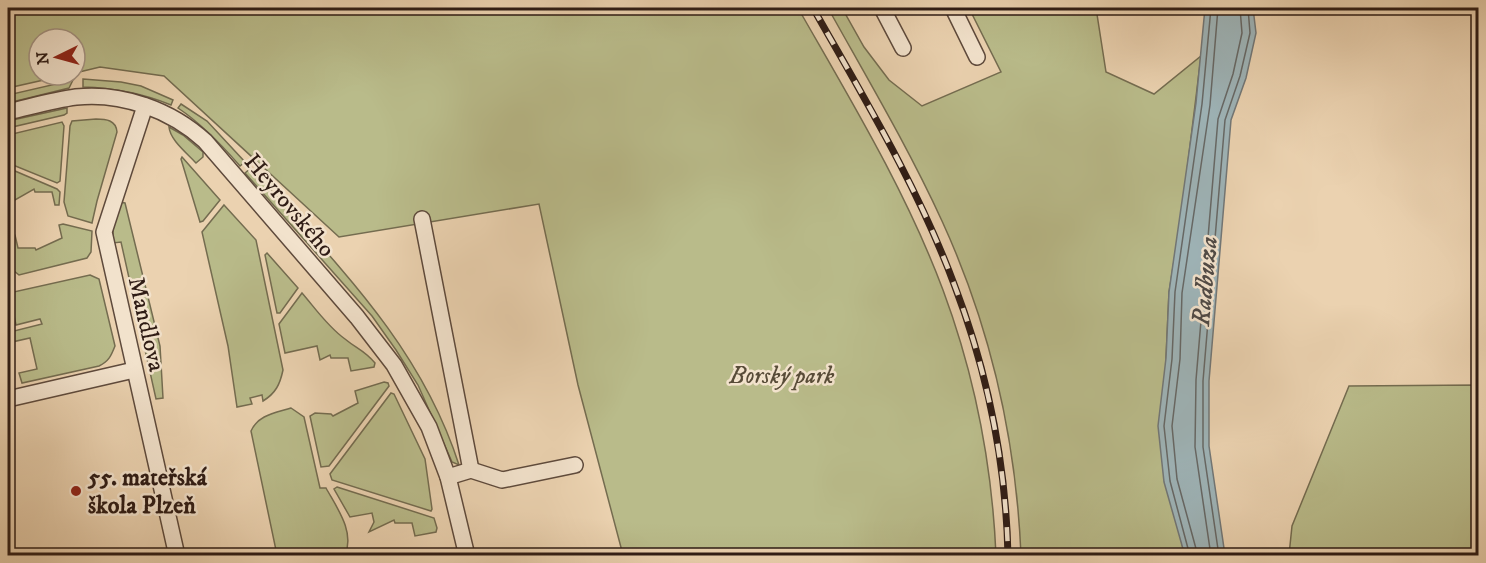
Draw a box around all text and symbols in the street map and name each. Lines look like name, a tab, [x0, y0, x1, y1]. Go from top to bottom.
north arrow	[27, 27, 87, 87]
text: N	[33, 51, 54, 66]
street label: Heyrovského	[237, 148, 341, 264]
water label: Radbuza	[1185, 235, 1226, 328]
street label: Mandlova	[121, 274, 172, 375]
park label: Borský park	[729, 361, 834, 391]
place label: 55. mateřská škola Plzeň	[87, 463, 208, 521]
marker: 55. mateřská škola Plzeň	[69, 484, 83, 498]

